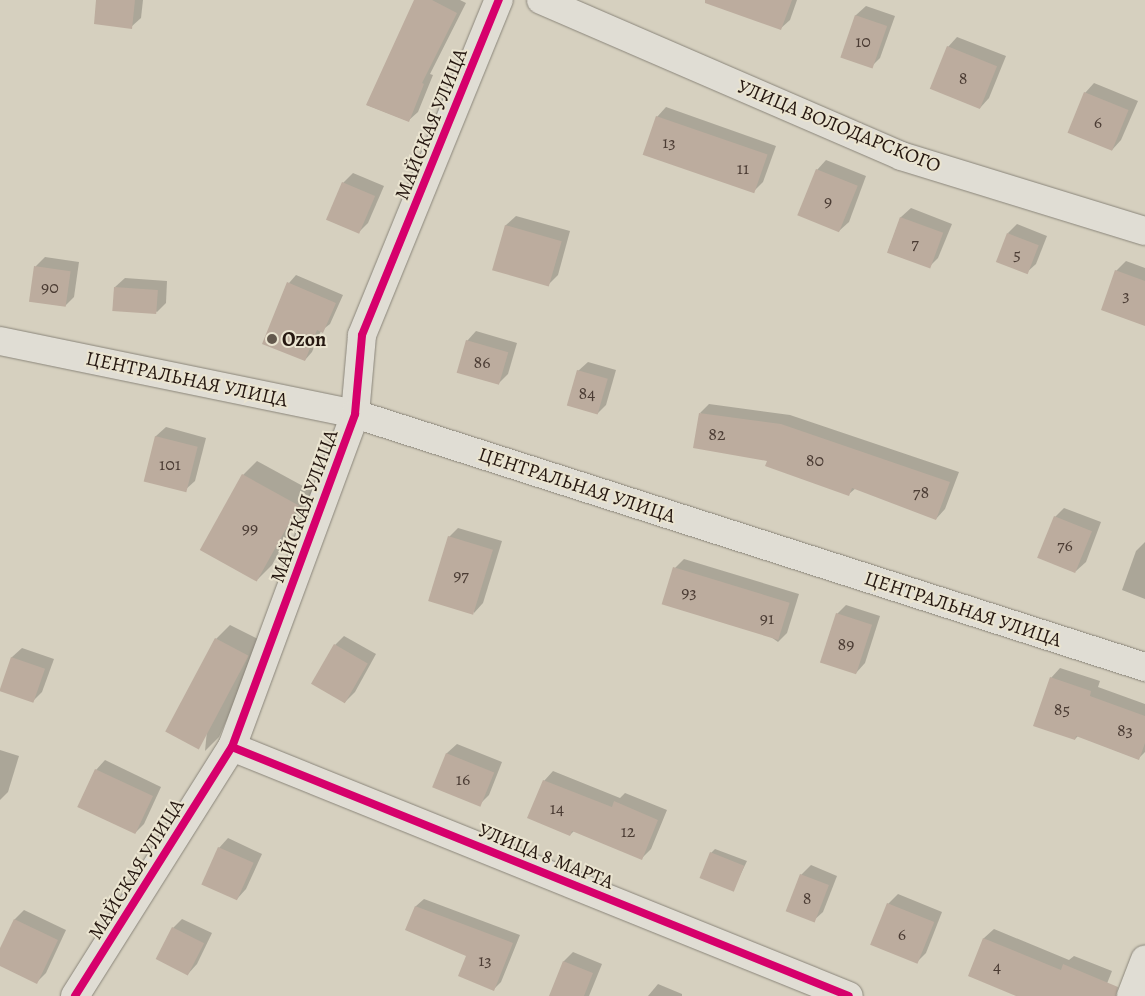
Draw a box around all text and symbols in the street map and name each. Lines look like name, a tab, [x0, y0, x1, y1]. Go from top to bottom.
house number: 10	[855, 30, 871, 52]
street label: МАЙСКАЯ УЛИЦА	[390, 45, 472, 203]
house number: 8	[959, 67, 967, 89]
street label: УЛИЦА ВОЛОДАРСКОГО	[734, 74, 944, 178]
house number: 6	[1094, 111, 1102, 133]
house number: 13	[662, 131, 676, 153]
house number: 11	[737, 157, 749, 179]
house number: 9	[824, 190, 832, 212]
house number: 7	[911, 232, 919, 254]
house number: 5	[1013, 243, 1021, 265]
house number: 90	[41, 276, 59, 298]
house number: 3	[1122, 284, 1130, 306]
place label: Ozon	[282, 327, 326, 351]
marker: Ozon	[266, 333, 278, 345]
street label: ЦЕНТРАЛЬНАЯ УЛИЦА	[84, 346, 290, 412]
house number: 86	[473, 351, 491, 373]
house number: 84	[579, 382, 595, 404]
house number: 82	[708, 423, 726, 445]
street label: МАЙСКАЯ УЛИЦА	[265, 426, 343, 586]
street label: ЦЕНТРАЛЬНАЯ УЛИЦА	[475, 442, 679, 528]
house number: 80	[806, 449, 824, 471]
house number: 101	[159, 453, 181, 475]
house number: 78	[913, 481, 929, 503]
house number: 99	[242, 517, 258, 539]
house number: 76	[1057, 534, 1073, 556]
house number: 97	[453, 564, 469, 586]
street label: ЦЕНТРАЛЬНАЯ УЛИЦА	[861, 566, 1065, 652]
house number: 93	[681, 581, 697, 603]
house number: 91	[760, 607, 774, 629]
house number: 89	[838, 633, 854, 655]
house number: 85	[1054, 698, 1070, 720]
house number: 83	[1117, 719, 1133, 741]
house number: 16	[456, 768, 470, 790]
street label: МАЙСКАЯ УЛИЦА	[83, 794, 189, 944]
house number: 14	[550, 797, 564, 819]
street label: УЛИЦА 8 МАРТА	[475, 818, 617, 894]
house number: 12	[621, 820, 635, 842]
house number: 8	[803, 887, 811, 909]
house number: 6	[898, 923, 906, 945]
house number: 13	[478, 949, 492, 971]
house number: 4	[993, 955, 1001, 977]

